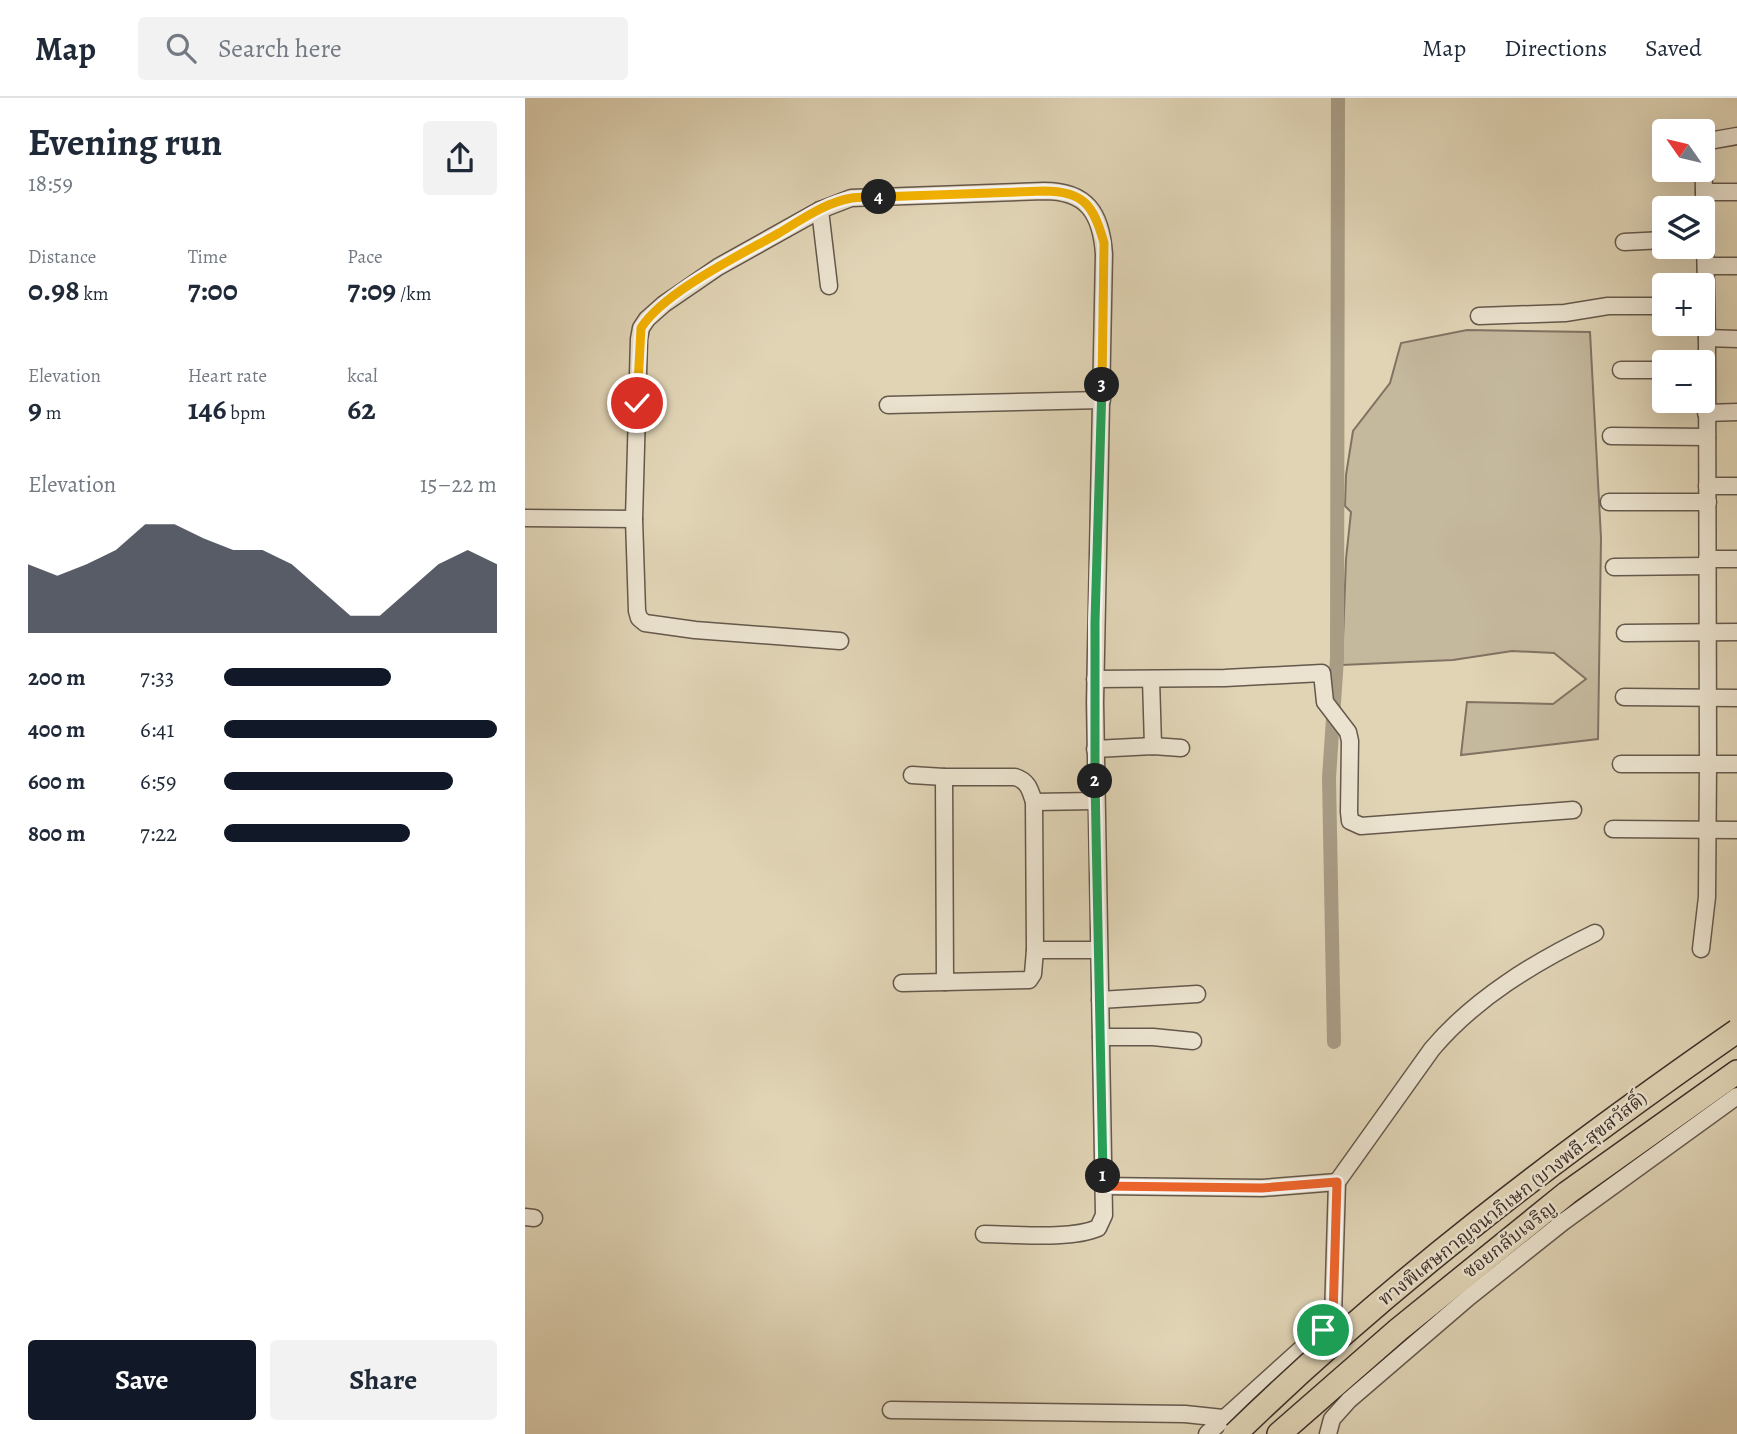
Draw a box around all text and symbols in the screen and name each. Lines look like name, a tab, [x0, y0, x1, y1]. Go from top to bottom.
search box	[138, 17, 628, 80]
text: Map	[35, 26, 96, 71]
icon: search	[162, 29, 200, 67]
text: Search here	[218, 31, 342, 66]
text: Map	[1422, 32, 1466, 64]
text: Directions	[1504, 32, 1607, 64]
text: Saved	[1645, 32, 1702, 64]
text: Evening run	[28, 116, 222, 168]
north arrow	[1652, 119, 1715, 182]
map controls	[1652, 119, 1715, 413]
button: share	[423, 121, 497, 195]
text: 18:59	[28, 168, 73, 199]
pin: 4	[861, 180, 897, 214]
text: 4	[874, 183, 883, 209]
button: layers	[1652, 196, 1715, 259]
text: Distance	[28, 244, 96, 270]
text: Time	[188, 244, 227, 270]
text: Pace	[347, 244, 383, 270]
text: 0.98	[28, 270, 80, 310]
text: 7:00	[188, 270, 238, 310]
text: 7:09	[347, 270, 396, 310]
button: +	[1652, 273, 1715, 336]
text: km	[80, 281, 109, 307]
text: /km	[396, 281, 432, 307]
button: −	[1652, 350, 1715, 413]
text: Elevation	[28, 363, 101, 389]
text: Heart rate	[188, 363, 267, 389]
text: kcal	[347, 363, 378, 389]
pin: 3	[1085, 368, 1119, 402]
text: 3	[1097, 371, 1106, 397]
pin	[607, 373, 667, 433]
icon: check	[618, 384, 656, 422]
text: 9	[28, 389, 42, 429]
text: 146	[188, 389, 227, 429]
text: 62	[347, 389, 376, 429]
text: m	[42, 400, 61, 426]
text: bpm	[227, 400, 266, 426]
text: Elevation	[28, 469, 116, 500]
text: 15–22 m	[420, 469, 497, 500]
text: 200 m	[28, 662, 86, 693]
text: 7:33	[140, 662, 174, 693]
text: 400 m	[28, 714, 85, 745]
text: 6:41	[140, 714, 174, 745]
pin: 2	[1077, 764, 1113, 798]
text: 600 m	[28, 766, 85, 797]
text: 6:59	[140, 766, 176, 797]
text: 2	[1090, 767, 1099, 793]
text: 800 m	[28, 818, 85, 849]
text: 7:22	[140, 818, 177, 849]
street label: ทางพิเศษกาญจนาภิเษก (บางพลี-สุขสวัสดิ์)	[1372, 1084, 1653, 1312]
pin: 1	[1085, 1158, 1121, 1194]
text: 1	[1099, 1162, 1106, 1188]
street label: ซอยกลับเจริญ	[1457, 1195, 1562, 1285]
pin	[1293, 1300, 1353, 1360]
icon: arrive	[1304, 1311, 1342, 1349]
button: Save	[28, 1340, 256, 1420]
button: Share	[270, 1340, 497, 1420]

